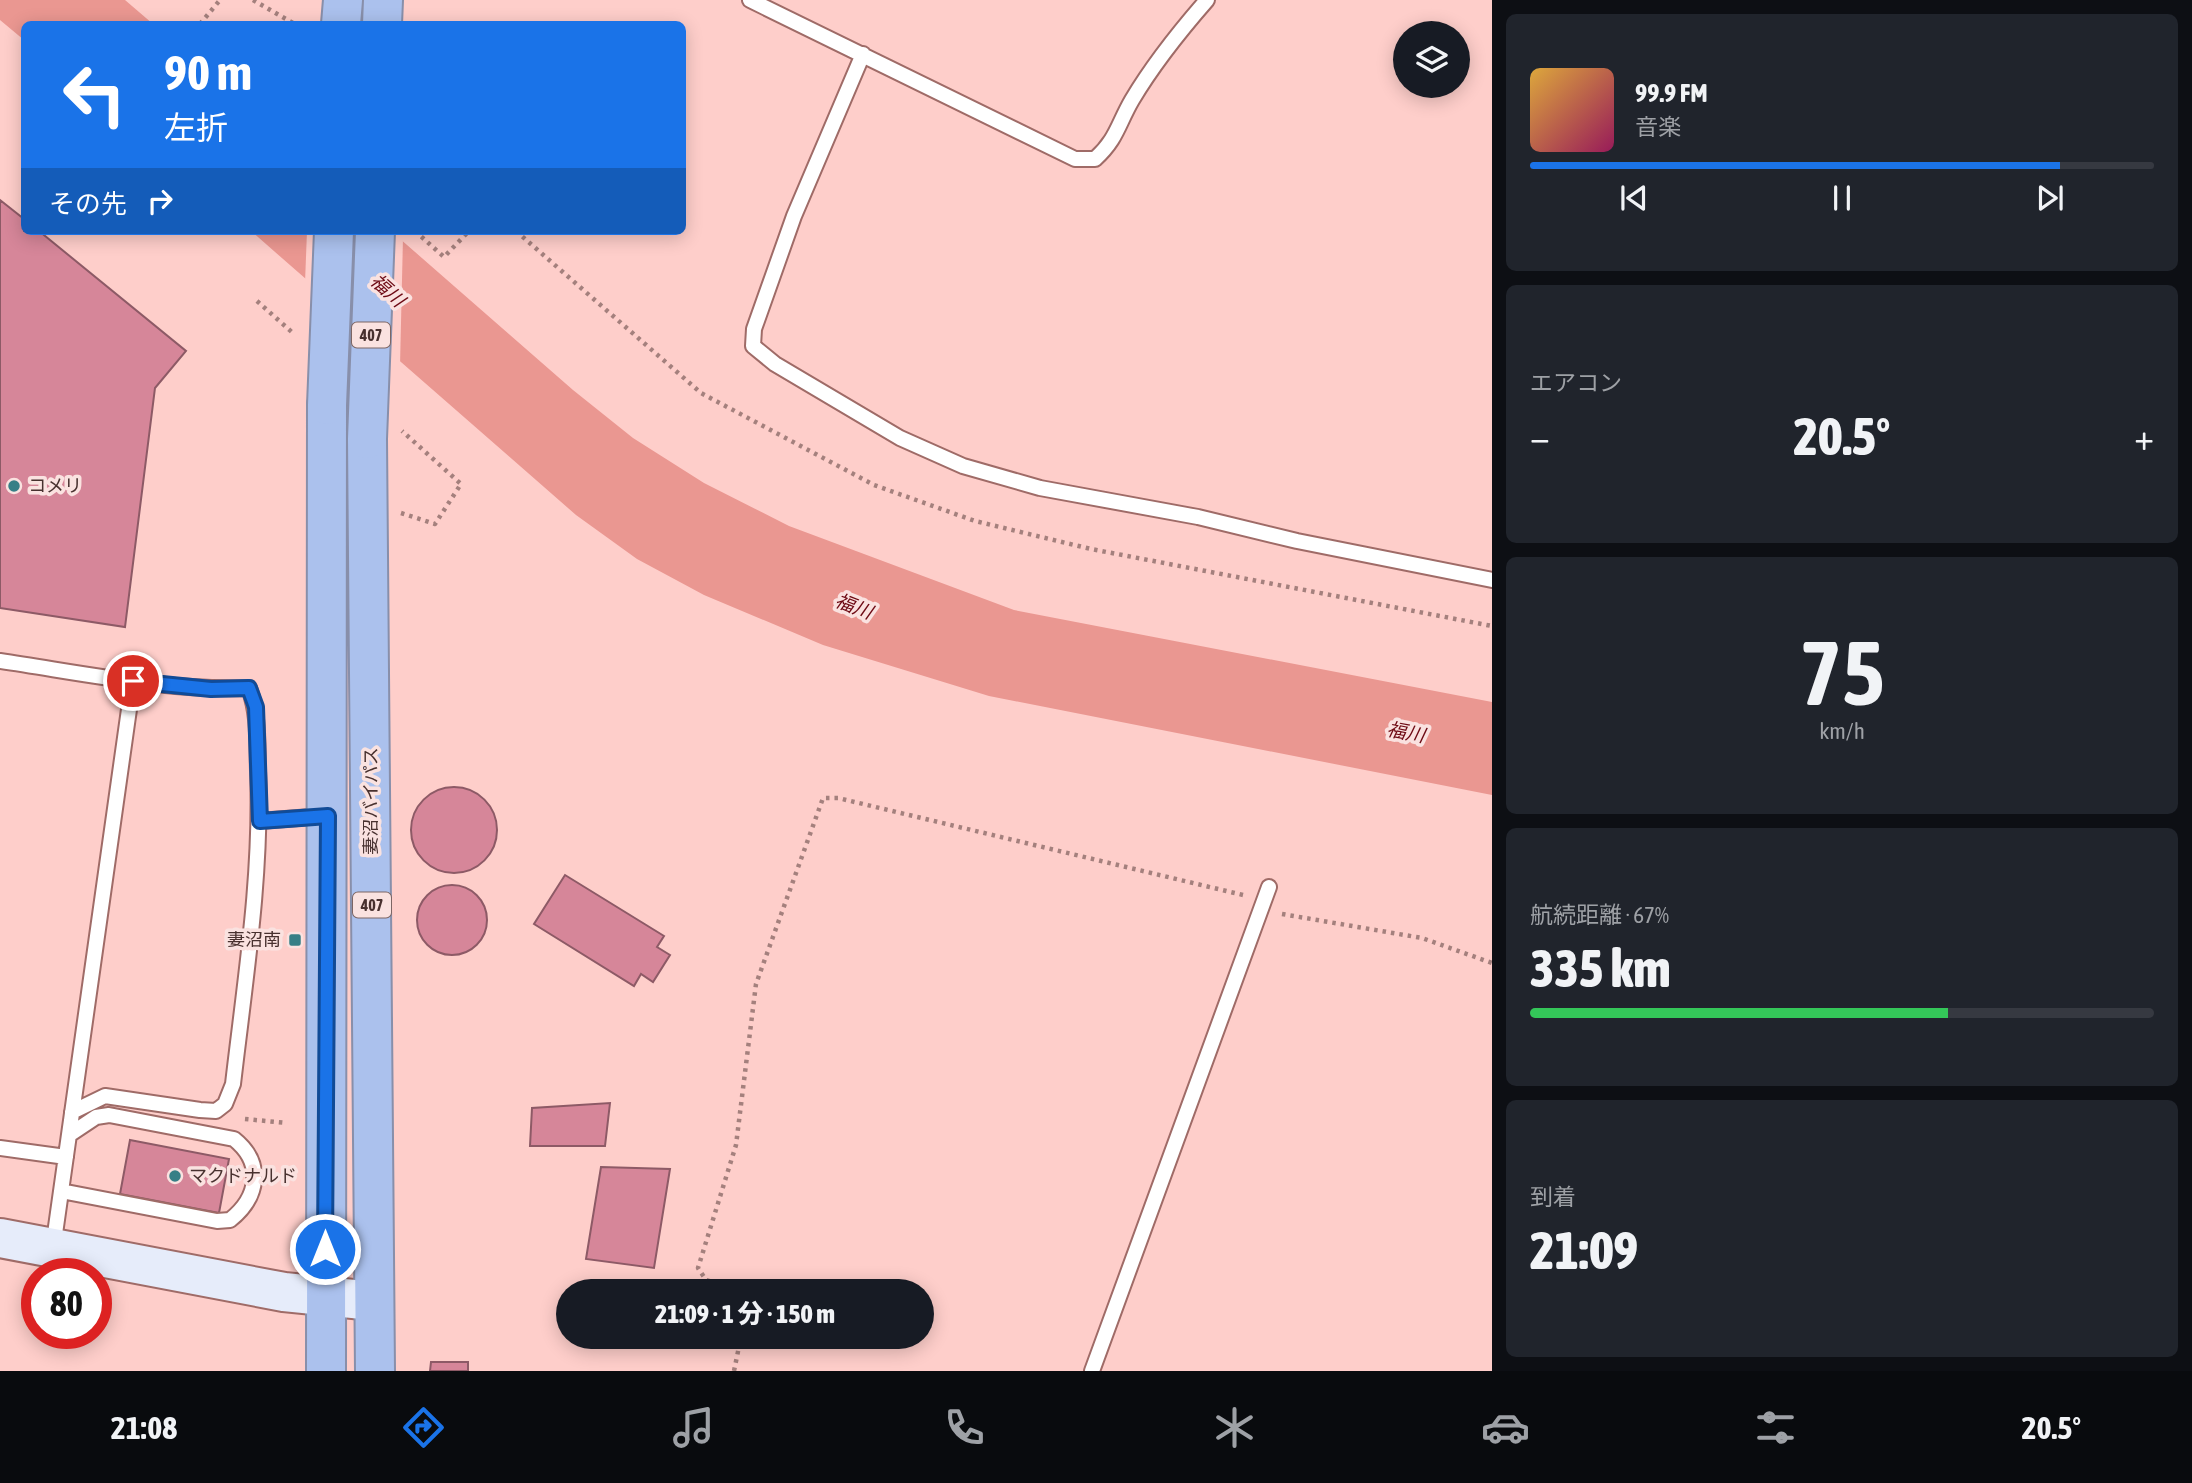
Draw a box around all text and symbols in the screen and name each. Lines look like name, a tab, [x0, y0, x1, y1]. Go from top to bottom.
map controls	[1393, 21, 1470, 98]
button: layers	[1393, 21, 1470, 98]
text: 90 m	[164, 44, 252, 100]
icon: left	[49, 49, 140, 140]
text: 99.9 FM	[1635, 78, 1708, 108]
text: 左折	[164, 109, 228, 146]
text: 音楽	[1635, 114, 1681, 140]
icon: previous	[1615, 179, 1653, 217]
icon: pause	[1823, 179, 1861, 217]
icon: next	[2031, 179, 2069, 217]
icon: right	[141, 182, 179, 220]
text: その先	[49, 189, 127, 219]
water label: 福川	[367, 269, 411, 312]
road number: 407	[352, 322, 390, 348]
text: エアコン	[1530, 370, 1622, 396]
text: 20.5°	[1794, 406, 1890, 466]
text: −	[1530, 415, 1550, 458]
text: +	[2134, 415, 2154, 458]
place label: コメリ	[28, 475, 82, 496]
marker: コメリ	[6, 478, 22, 494]
water label: 福川	[832, 589, 878, 624]
text: 75	[1799, 620, 1885, 724]
pin	[103, 651, 163, 711]
icon: arrive	[114, 662, 152, 700]
water label: 福川	[1385, 718, 1429, 747]
text: km/h	[1819, 718, 1865, 744]
street label: 妻沼バイパス	[360, 747, 381, 855]
road number: 407	[353, 892, 391, 917]
text: 航続距離 · 67%	[1530, 902, 1669, 928]
place label: 妻沼南	[227, 929, 281, 950]
marker: 妻沼南	[287, 932, 303, 948]
text: 335 km	[1530, 938, 1671, 998]
place label: マクドナルド	[189, 1165, 297, 1186]
marker: マクドナルド	[167, 1168, 183, 1184]
text: 到着	[1530, 1184, 1576, 1210]
position arrow	[288, 1212, 362, 1286]
text: 21:09	[1530, 1220, 1638, 1280]
speed limit sign: 80	[21, 1258, 112, 1349]
text: 21:09 · 1 分 · 150 m	[655, 1299, 835, 1329]
icon: directions	[399, 1403, 448, 1452]
icon: music	[669, 1403, 718, 1452]
icon: phone	[940, 1403, 989, 1452]
icon: climate	[1210, 1403, 1259, 1452]
icon: car	[1481, 1403, 1530, 1452]
icon: filters	[1751, 1403, 1800, 1452]
text: 21:08	[111, 1409, 177, 1446]
text: 20.5°	[2022, 1409, 2081, 1446]

